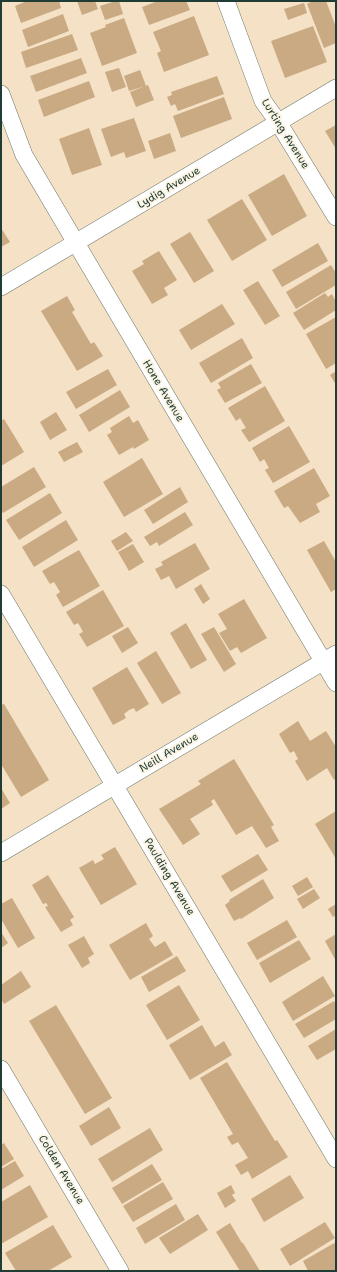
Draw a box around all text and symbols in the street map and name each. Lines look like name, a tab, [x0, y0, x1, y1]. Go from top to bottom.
street label: Lurting Avenue	[258, 97, 312, 171]
street label: Lydig Avenue	[135, 164, 203, 212]
street label: Hone Avenue	[139, 358, 187, 424]
street label: Neill Avenue	[137, 730, 201, 776]
street label: Paulding Avenue	[141, 836, 197, 918]
street label: Colden Avenue	[35, 1133, 87, 1207]

